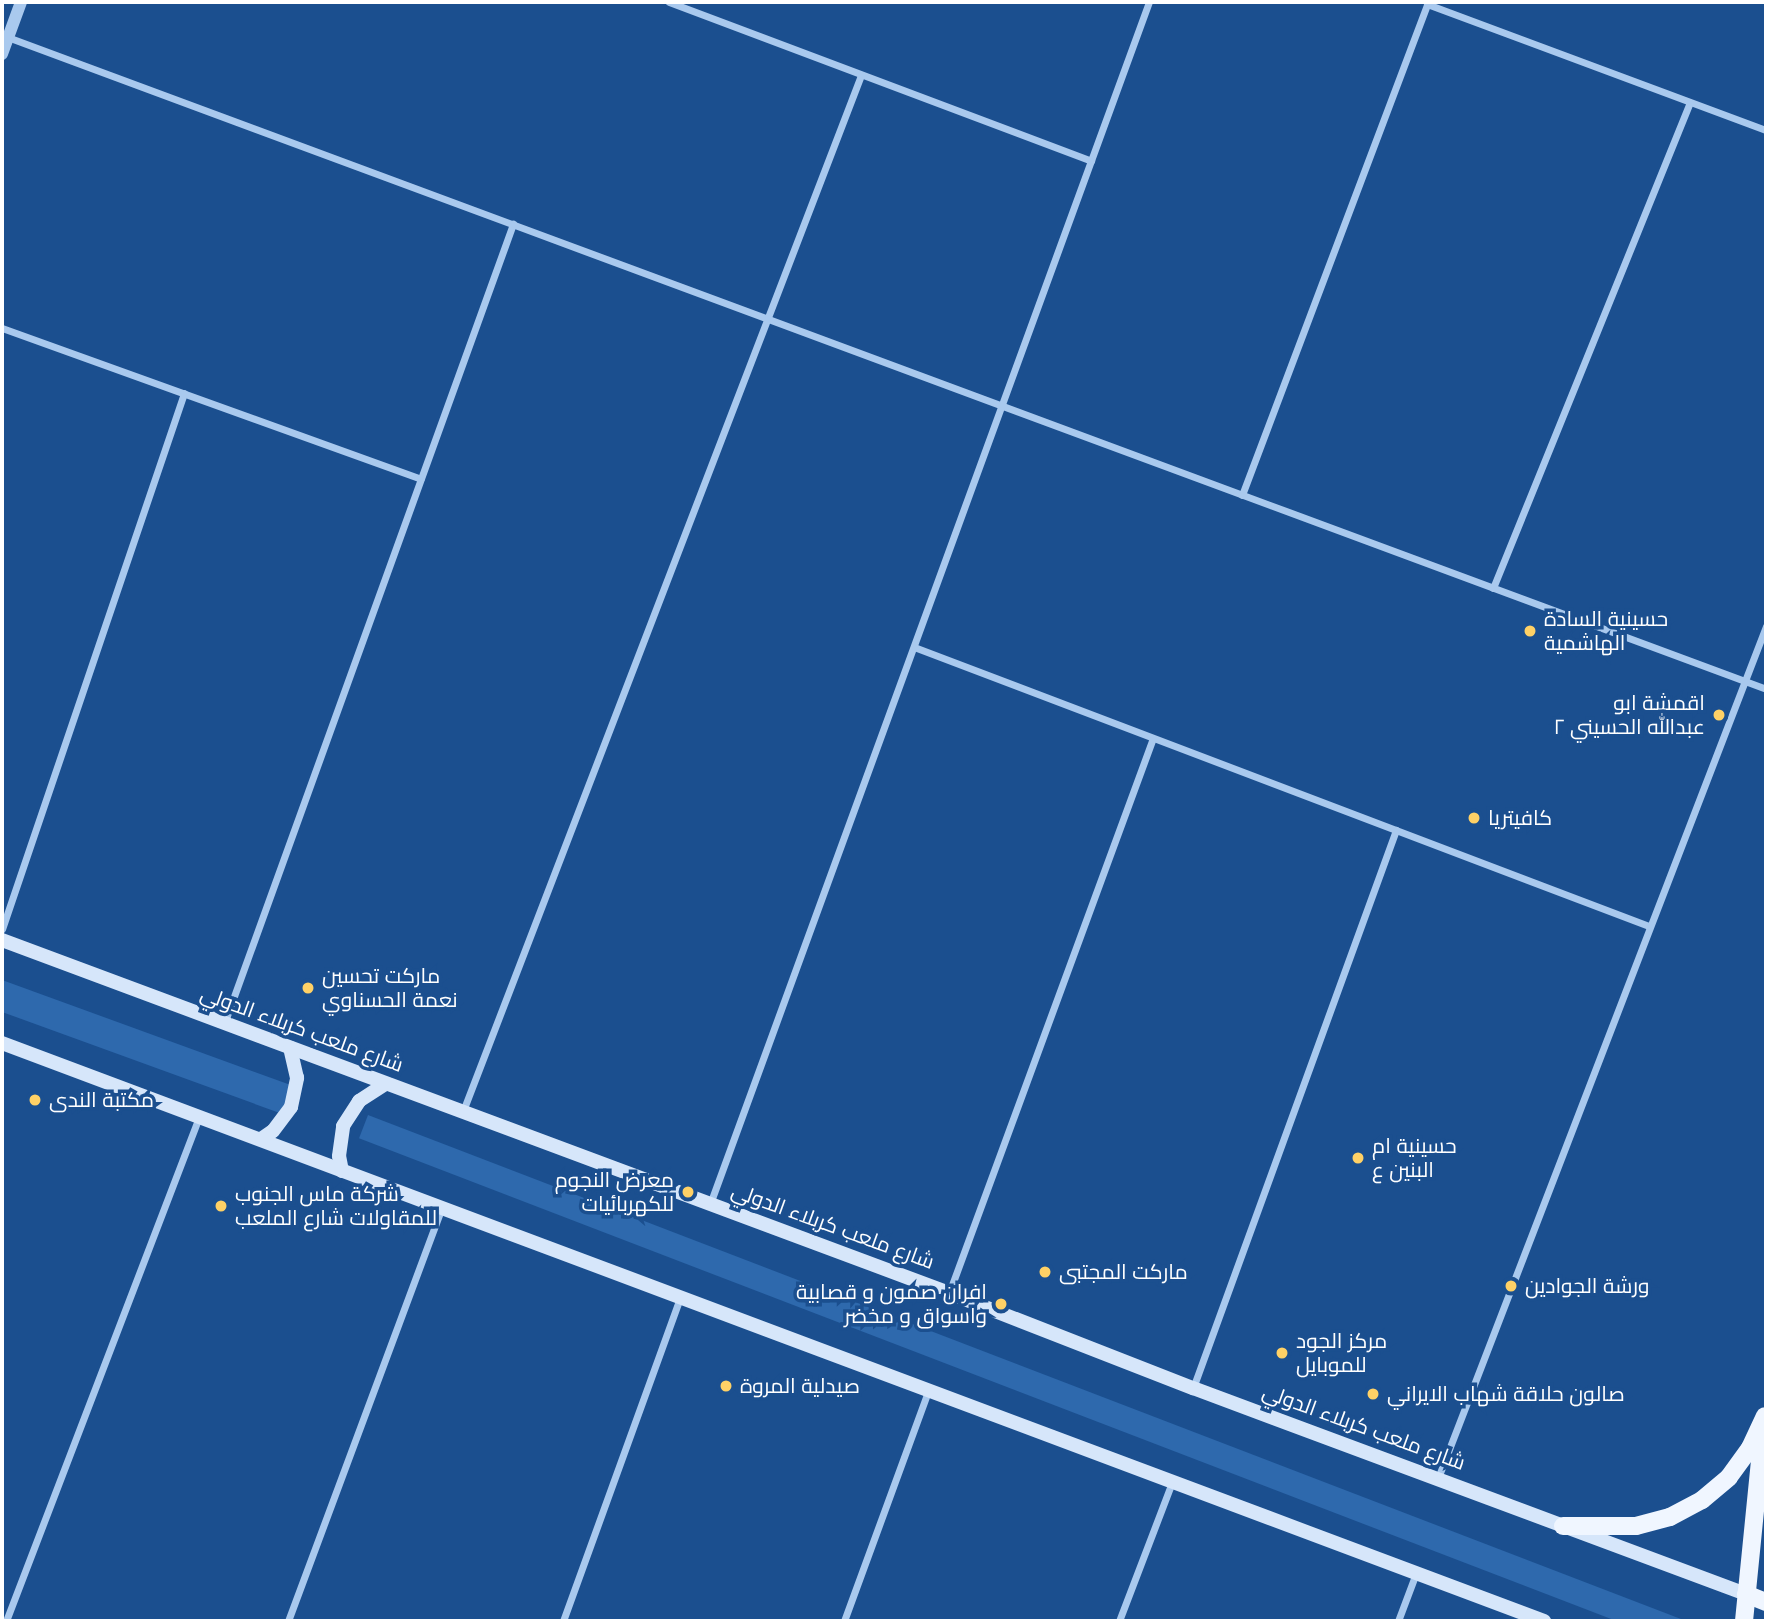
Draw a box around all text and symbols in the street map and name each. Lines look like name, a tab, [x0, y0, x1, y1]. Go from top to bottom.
place label: حسينية السادة الهاشمية	[1544, 606, 1668, 656]
marker: حسينية السادة الهاشمية	[1522, 623, 1538, 639]
place label: اقمشة ابو عبدالله الحسيني ٢	[1553, 690, 1705, 740]
marker: اقمشة ابو عبدالله الحسيني ٢	[1711, 707, 1727, 723]
place label: كافيتريا	[1488, 805, 1552, 831]
marker: كافيتريا	[1466, 810, 1482, 826]
place label: ماركت تحسين نعمة الحسناوي	[322, 963, 458, 1013]
marker: ماركت تحسين نعمة الحسناوي	[300, 980, 316, 996]
street label: شارع ملعب كربلاء الدولي	[197, 981, 407, 1077]
place label: مكتبة الندى	[49, 1087, 154, 1113]
marker: مكتبة الندى	[27, 1092, 43, 1108]
place label: حسينية ام البنين ع	[1372, 1133, 1457, 1183]
marker: حسينية ام البنين ع	[1350, 1150, 1366, 1166]
place label: معرض النجوم للكهربائيات	[555, 1167, 674, 1217]
street label: شارع ملعب كربلاء الدولي	[728, 1178, 938, 1274]
place label: شركة ماس الجنوب للمقاولات شارع الملعب	[235, 1181, 437, 1231]
marker: معرض النجوم للكهربائيات	[680, 1184, 696, 1200]
marker: شركة ماس الجنوب للمقاولات شارع الملعب	[213, 1198, 229, 1214]
place label: ماركت المجتبى	[1059, 1259, 1188, 1285]
marker: ماركت المجتبى	[1037, 1264, 1053, 1280]
place label: ورشة الجوادين	[1525, 1273, 1649, 1299]
marker: ورشة الجوادين	[1503, 1278, 1519, 1294]
place label: افران صمون و قصابية واسواق و مخضر	[796, 1279, 987, 1329]
marker: افران صمون و قصابية واسواق و مخضر	[993, 1296, 1009, 1312]
place label: مركز الجود للموبايل	[1296, 1328, 1387, 1378]
marker: مركز الجود للموبايل	[1274, 1345, 1290, 1361]
place label: صيدلية المروة	[740, 1373, 860, 1399]
marker: صيدلية المروة	[718, 1378, 734, 1394]
street label: شارع ملعب كربلاء الدولي	[1259, 1379, 1469, 1475]
place label: صالون حلاقة شهاب الايراني	[1387, 1381, 1625, 1407]
marker: صالون حلاقة شهاب الايراني	[1365, 1386, 1381, 1402]

